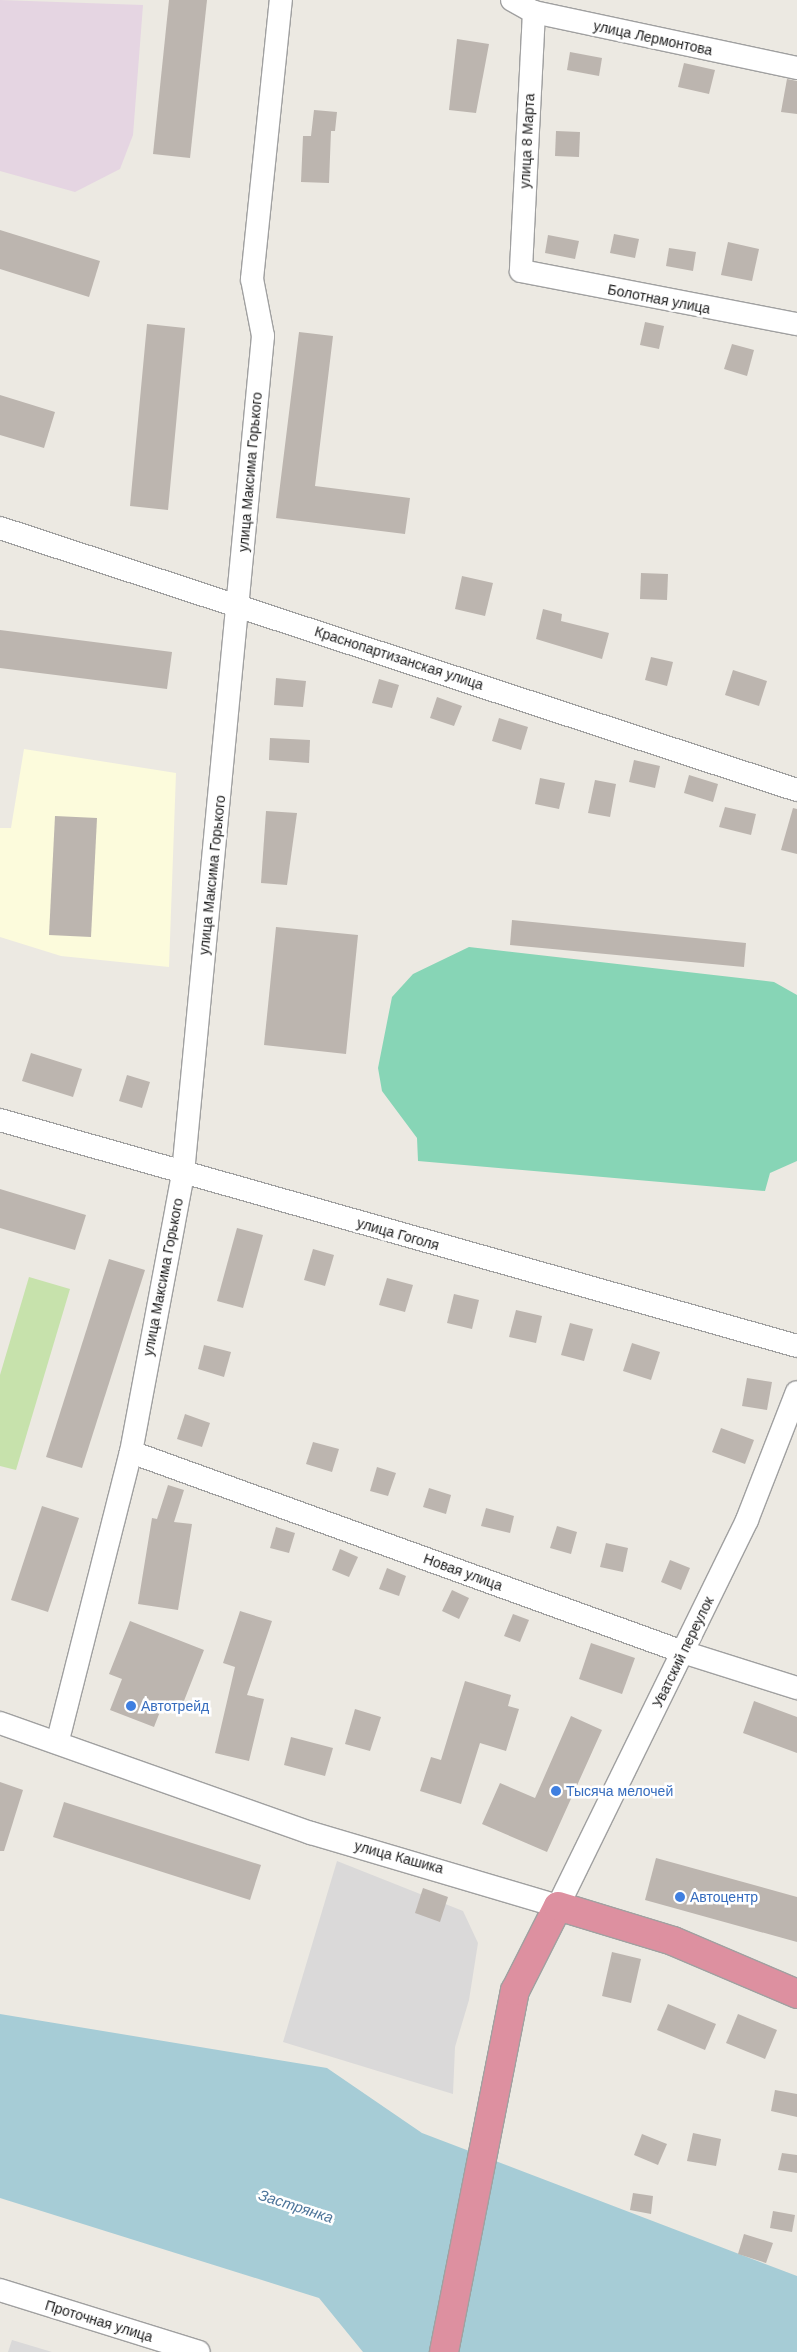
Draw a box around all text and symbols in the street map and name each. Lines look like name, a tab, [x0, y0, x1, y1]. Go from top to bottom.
street label: улица Лермонтова	[592, 17, 714, 59]
street label: улица 8 Марта	[516, 93, 538, 189]
street label: Болотная улица	[606, 281, 712, 317]
street label: улица Максима Горького	[235, 391, 265, 553]
street label: Краснопартизанская улица	[313, 623, 485, 693]
street label: улица Максима Горького	[195, 794, 229, 956]
street label: улица Максима Горького	[139, 1197, 187, 1357]
street label: улица Гоголя	[355, 1214, 441, 1254]
street label: Новая улица	[421, 1550, 505, 1594]
street label: Уватский переулок	[649, 1594, 717, 1710]
place label: Автотрейд	[141, 1698, 209, 1714]
marker: Автотрейд	[125, 1700, 137, 1712]
place label: Тысяча мелочей	[566, 1783, 673, 1799]
marker: Тысяча мелочей	[550, 1785, 562, 1797]
street label: улица Кашика	[353, 1837, 445, 1877]
place label: Автоцентр	[690, 1889, 758, 1905]
marker: Автоцентр	[674, 1891, 686, 1903]
water label: Застрянка	[256, 2186, 336, 2226]
street label: Проточная улица	[43, 2297, 155, 2345]

